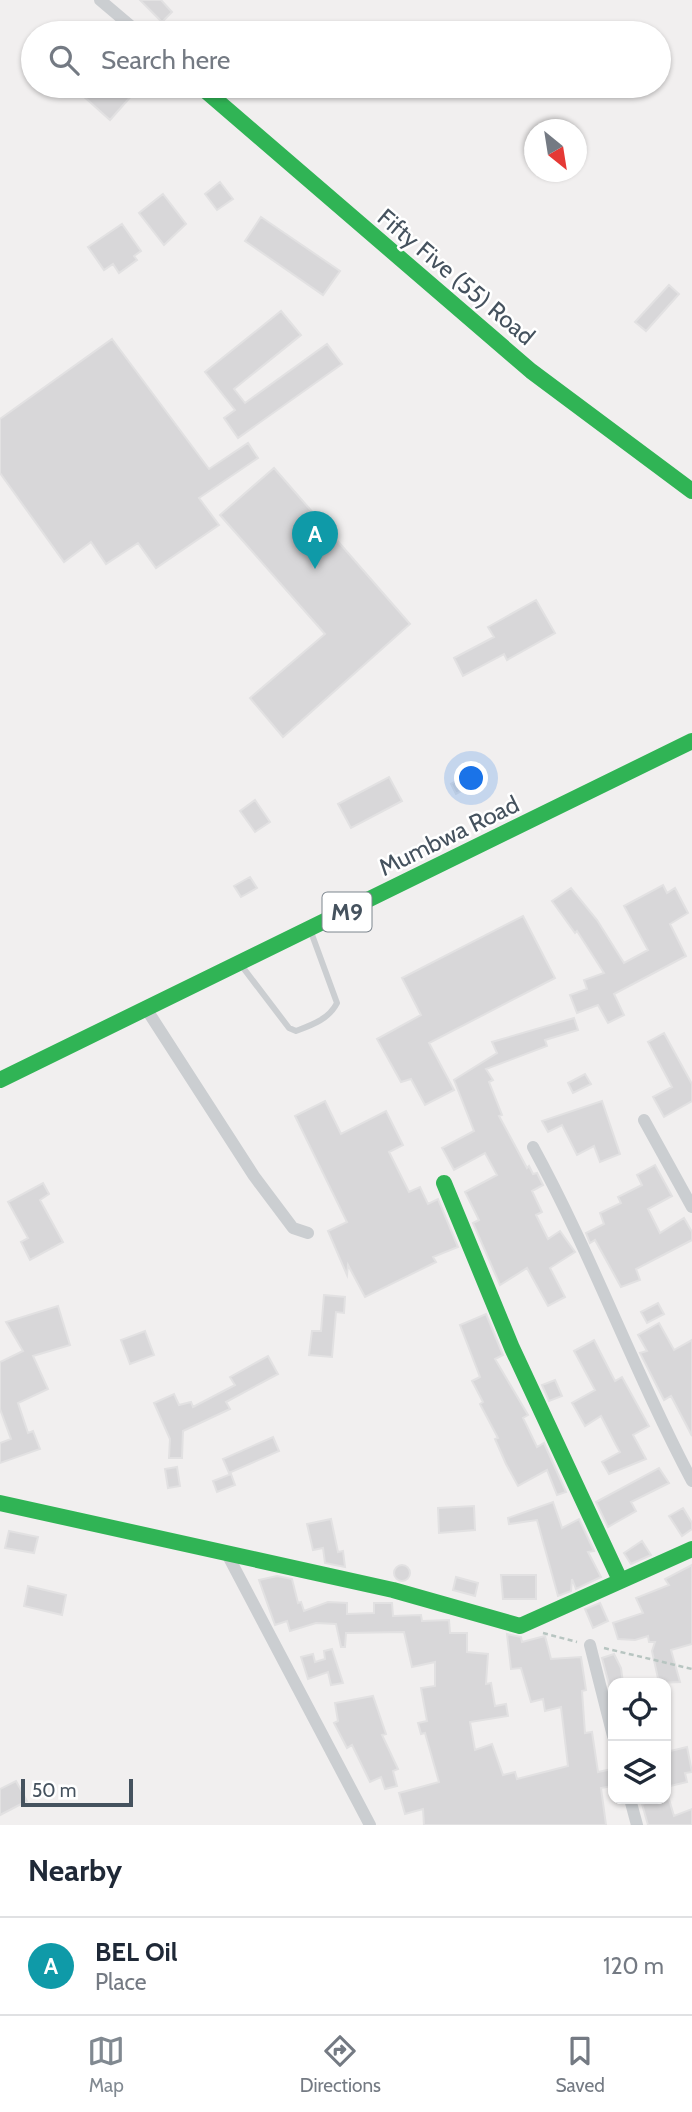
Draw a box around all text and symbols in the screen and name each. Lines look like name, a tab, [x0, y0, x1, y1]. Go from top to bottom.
search box	[21, 21, 671, 98]
icon: search	[45, 41, 83, 79]
text: Search here	[101, 44, 230, 76]
north arrow	[524, 119, 587, 182]
street label: Fifty Five (55) Road	[372, 202, 541, 351]
pin: A	[292, 511, 338, 569]
your location	[454, 761, 488, 795]
street label: Mumbwa Road	[374, 789, 524, 882]
road number: M9	[322, 892, 372, 931]
map controls	[608, 1678, 671, 1804]
button: locate	[608, 1678, 671, 1741]
button: layers	[608, 1741, 671, 1804]
scale bar	[21, 1776, 133, 1808]
text: 50 m	[32, 1779, 76, 1802]
text: Nearby	[28, 1852, 122, 1889]
text: BEL Oil	[95, 1936, 178, 1968]
text: A	[44, 1952, 58, 1980]
text: 120 m	[603, 1952, 664, 1980]
text: Place	[95, 1968, 147, 1996]
tab: Map	[87, 2032, 125, 2097]
tab: Directions	[300, 2032, 381, 2097]
tab: Saved	[555, 2032, 605, 2097]

